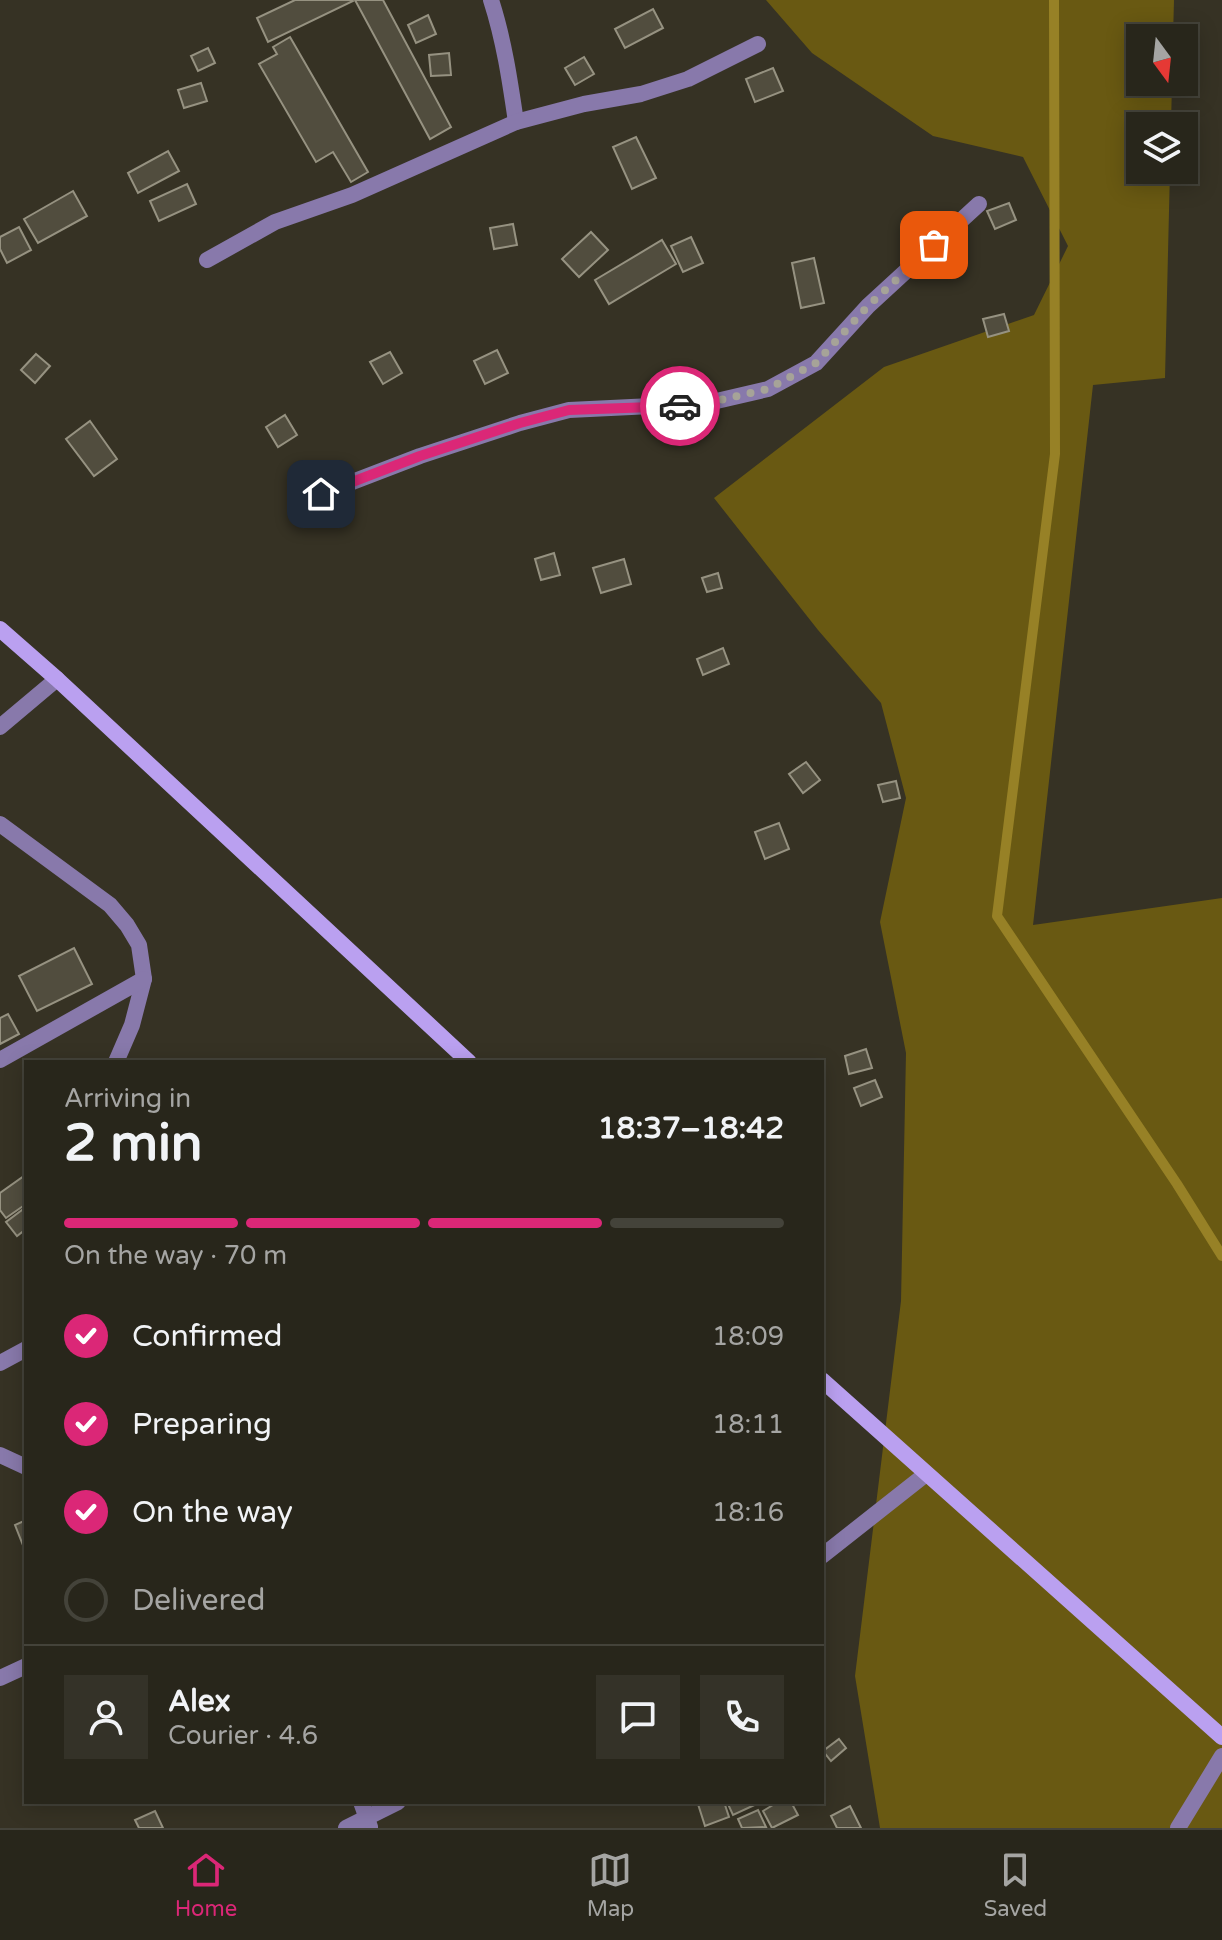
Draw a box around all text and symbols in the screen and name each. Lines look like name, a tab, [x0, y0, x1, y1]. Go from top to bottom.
north arrow	[1126, 24, 1198, 96]
map controls	[1126, 24, 1198, 184]
button: layers	[1126, 112, 1198, 184]
pin	[900, 211, 968, 279]
icon: bag	[912, 223, 956, 267]
courier	[640, 366, 720, 446]
icon: car	[658, 384, 702, 428]
pin	[287, 460, 355, 528]
icon: home	[299, 472, 343, 516]
text: Arriving in	[64, 1083, 191, 1114]
text: 18:37–18:42	[598, 1110, 784, 1147]
text: 2 min	[64, 1112, 203, 1175]
text: On the way · 70 m	[64, 1240, 287, 1271]
icon: check	[64, 1314, 108, 1358]
text: Confirmed	[132, 1318, 283, 1355]
text: 18:09	[712, 1321, 784, 1352]
icon: check	[64, 1402, 108, 1446]
text: Preparing	[132, 1406, 272, 1443]
text: 18:11	[712, 1409, 784, 1440]
icon: check	[64, 1490, 108, 1534]
text: On the way	[132, 1494, 293, 1531]
text: 18:16	[712, 1497, 784, 1528]
text: Delivered	[132, 1582, 266, 1619]
button: person	[64, 1675, 148, 1759]
button: chat	[596, 1675, 680, 1759]
button: phone	[700, 1675, 784, 1759]
text: Alex	[168, 1683, 231, 1720]
text: Courier · 4.6	[168, 1720, 318, 1751]
tab: Home	[175, 1848, 237, 1922]
tab: Map	[587, 1848, 634, 1922]
tab: Saved	[984, 1848, 1047, 1922]

